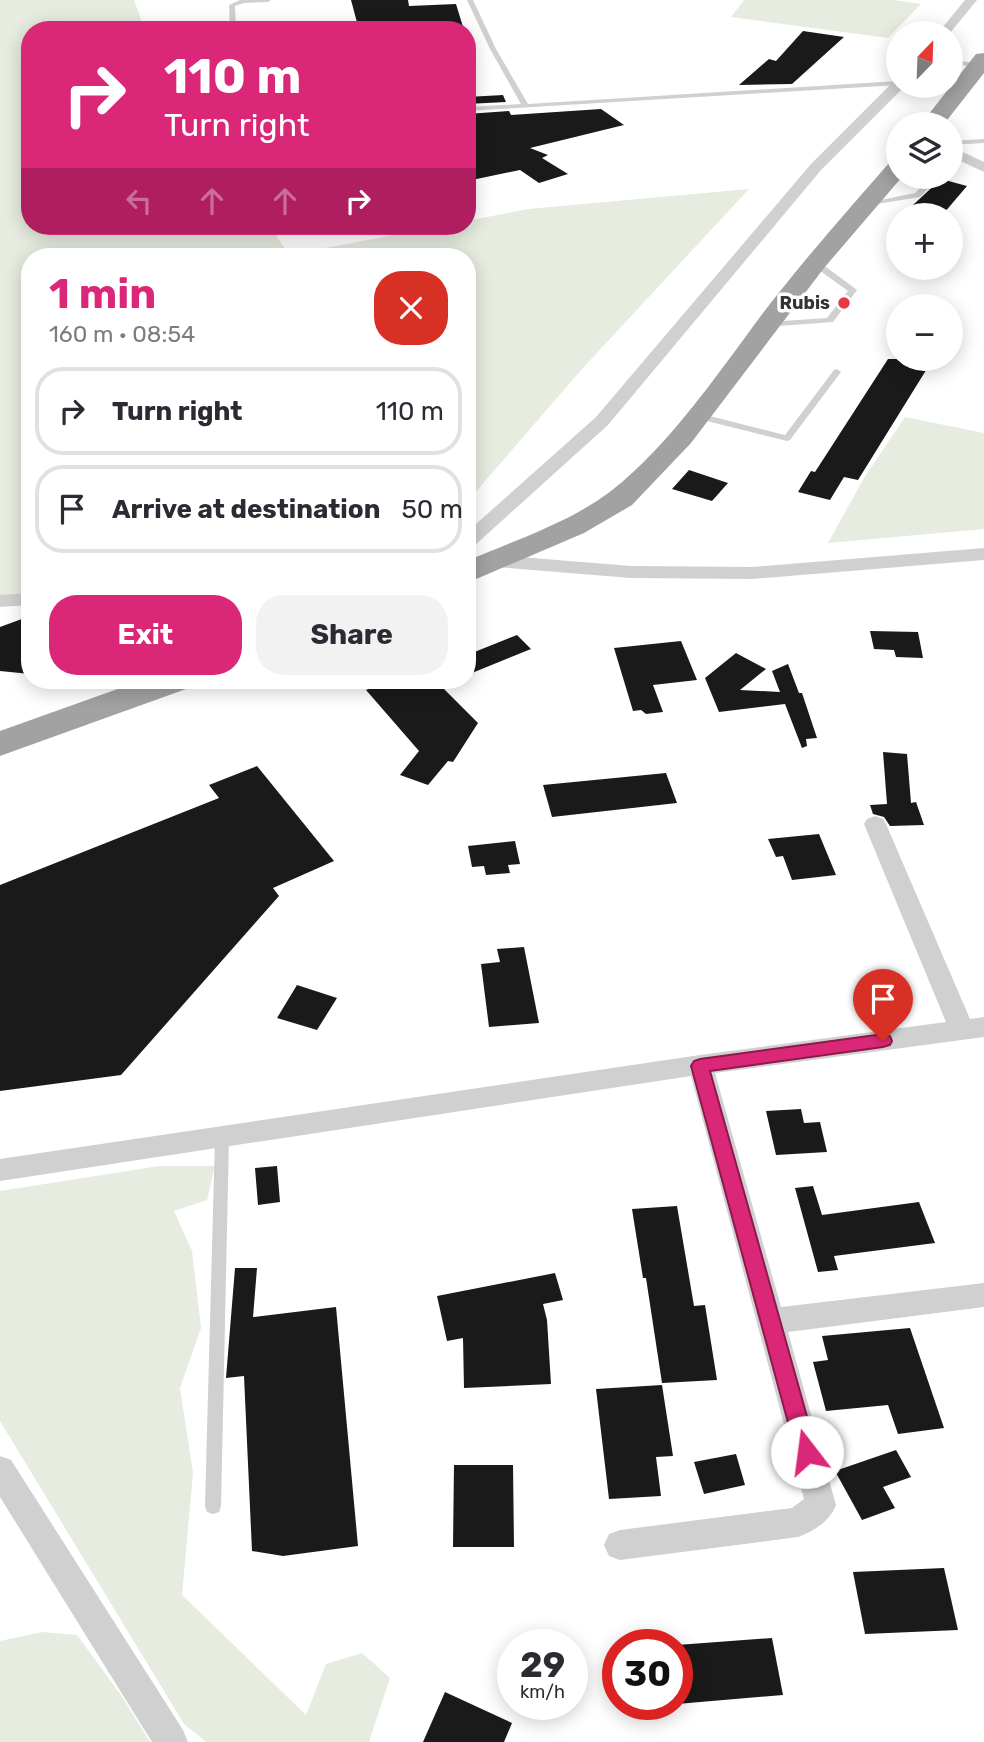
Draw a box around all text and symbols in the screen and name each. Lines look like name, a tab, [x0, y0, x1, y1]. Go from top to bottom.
north arrow	[886, 21, 962, 98]
map controls	[886, 21, 963, 371]
text: 110 m	[164, 47, 301, 105]
icon: right	[49, 49, 140, 140]
text: Turn right	[164, 106, 309, 144]
button: layers	[886, 112, 963, 189]
icon: left	[120, 182, 158, 220]
icon: ahead	[193, 182, 231, 220]
icon: ahead	[266, 182, 304, 220]
icon: right	[339, 182, 377, 220]
button: +	[886, 203, 963, 280]
text: 1 min	[49, 269, 156, 319]
button: close	[374, 271, 448, 345]
place label: Rubis	[780, 292, 830, 314]
button: −	[886, 294, 963, 371]
marker: Rubis	[836, 295, 852, 311]
text: 160 m · 08:54	[49, 320, 195, 348]
icon: right	[53, 392, 91, 430]
text: Turn right	[112, 396, 242, 427]
text: 110 m	[376, 396, 444, 427]
icon: arrive	[53, 490, 91, 528]
text: Arrive at destination	[112, 494, 380, 525]
text: 50 m	[401, 494, 463, 525]
button: Exit	[49, 595, 242, 675]
button: Share	[256, 595, 448, 675]
pin	[853, 969, 913, 1041]
icon: arrive	[864, 980, 902, 1018]
position arrow	[770, 1415, 844, 1489]
speed limit sign: 30	[602, 1629, 693, 1720]
text: 29	[520, 1644, 565, 1686]
text: km/h	[520, 1681, 565, 1703]

